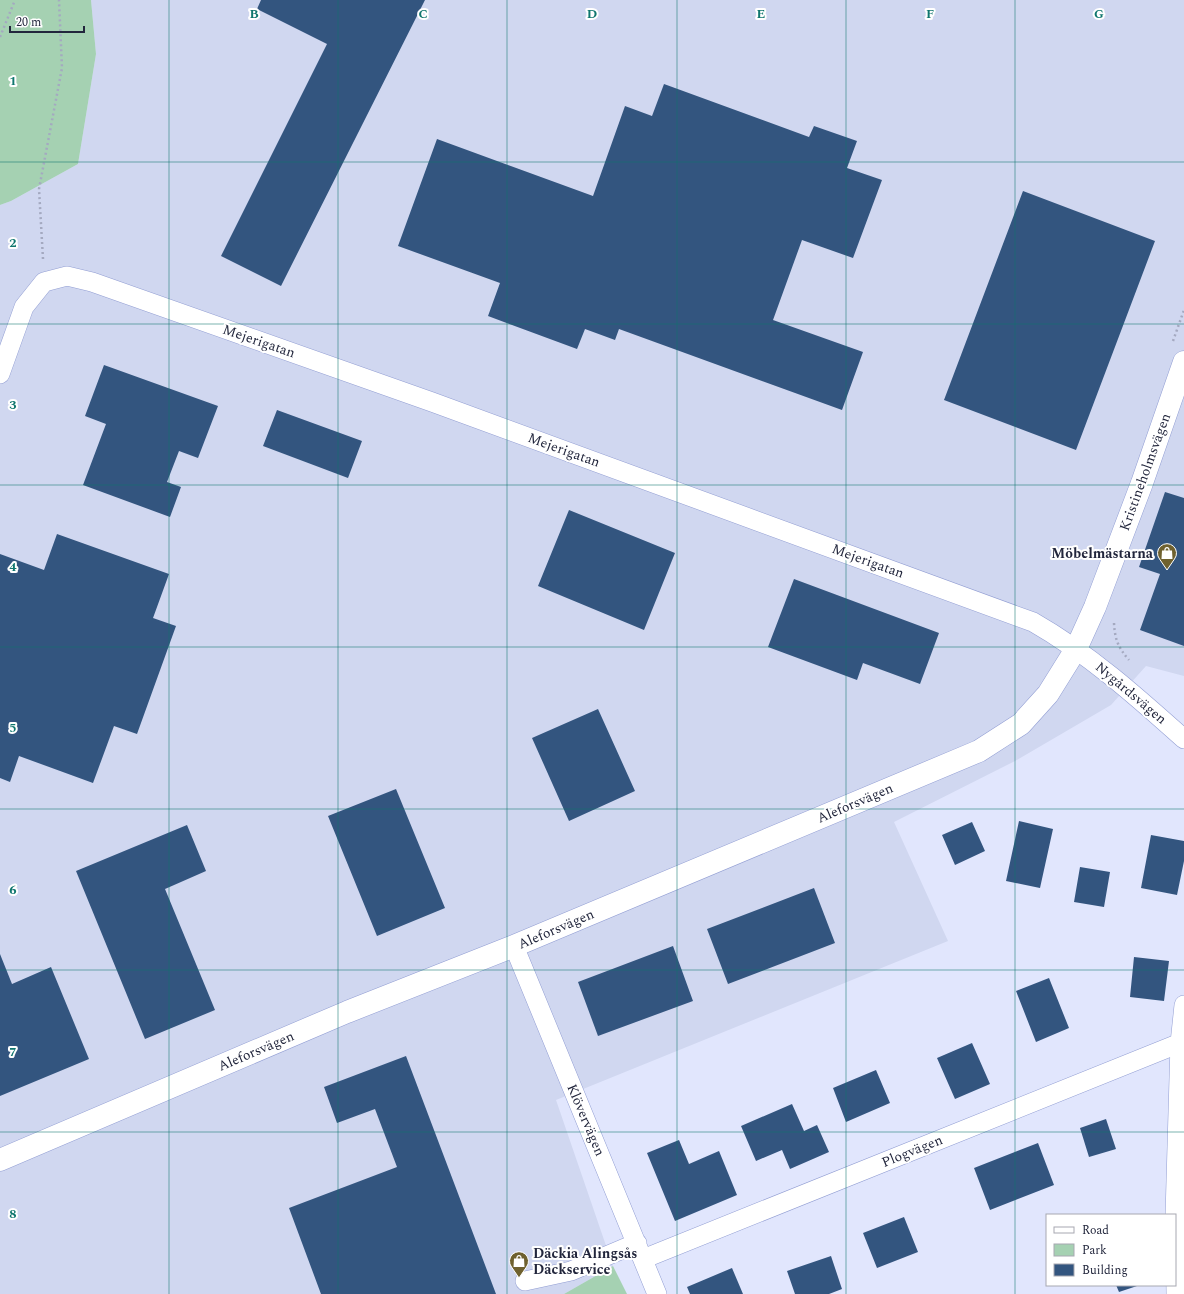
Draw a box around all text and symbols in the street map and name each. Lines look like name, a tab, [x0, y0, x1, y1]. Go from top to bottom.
text: B	[249, 4, 259, 24]
text: C	[418, 4, 428, 24]
text: D	[587, 4, 597, 24]
text: E	[757, 4, 766, 24]
text: F	[926, 4, 934, 24]
text: G	[1094, 4, 1104, 24]
scale bar	[10, 8, 84, 34]
text: 20 m	[16, 13, 41, 32]
text: 1	[9, 71, 17, 91]
text: 2	[9, 233, 17, 253]
street label: Mejerigatan	[220, 319, 298, 363]
text: 3	[9, 395, 17, 415]
street label: Kristineholmsvägen	[1114, 410, 1176, 534]
street label: Mejerigatan	[525, 427, 603, 473]
street label: Mejerigatan	[829, 538, 907, 584]
shop icon: Möbelmästarna	[1156, 542, 1178, 570]
place label: Möbelmästarna	[1051, 543, 1154, 564]
text: 4	[9, 557, 17, 577]
street label: Nygårdsvägen	[1091, 657, 1171, 729]
text: 5	[9, 718, 17, 738]
street label: Aleforsvägen	[814, 777, 896, 829]
text: 6	[9, 880, 17, 900]
street label: Aleforsvägen	[515, 903, 597, 955]
street label: Aleforsvägen	[215, 1025, 297, 1077]
text: 7	[9, 1042, 17, 1062]
street label: Klövervägen	[561, 1081, 611, 1159]
street label: Plogvägen	[878, 1129, 946, 1173]
text: 8	[9, 1204, 17, 1224]
legend	[1046, 1214, 1176, 1286]
text: Road	[1082, 1221, 1109, 1240]
text: Park	[1082, 1241, 1107, 1260]
place label: Däckia Alingsås Däckservice	[533, 1243, 637, 1280]
shop icon: Däckia Alingsås Däckservice	[508, 1250, 530, 1278]
text: Building	[1082, 1261, 1128, 1280]

